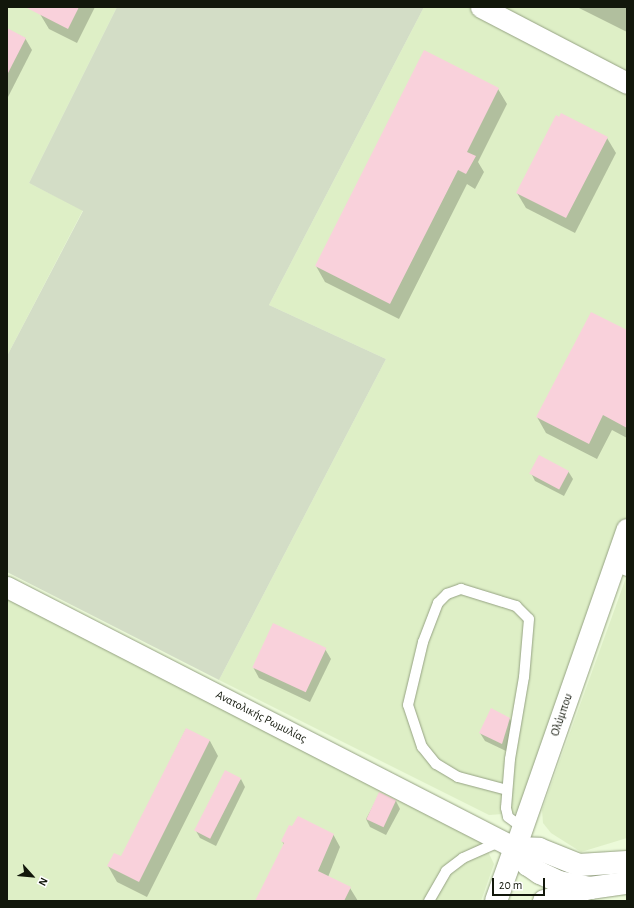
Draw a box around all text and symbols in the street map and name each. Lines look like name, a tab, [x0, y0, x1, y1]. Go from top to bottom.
street label: Ανατολικής Ρωμυλίας	[213, 688, 309, 746]
street label: Ολύμπου	[548, 692, 576, 738]
north arrow	[12, 856, 52, 896]
scale bar	[494, 870, 547, 896]
text: N	[36, 876, 50, 888]
text: 20 m	[499, 879, 522, 891]

